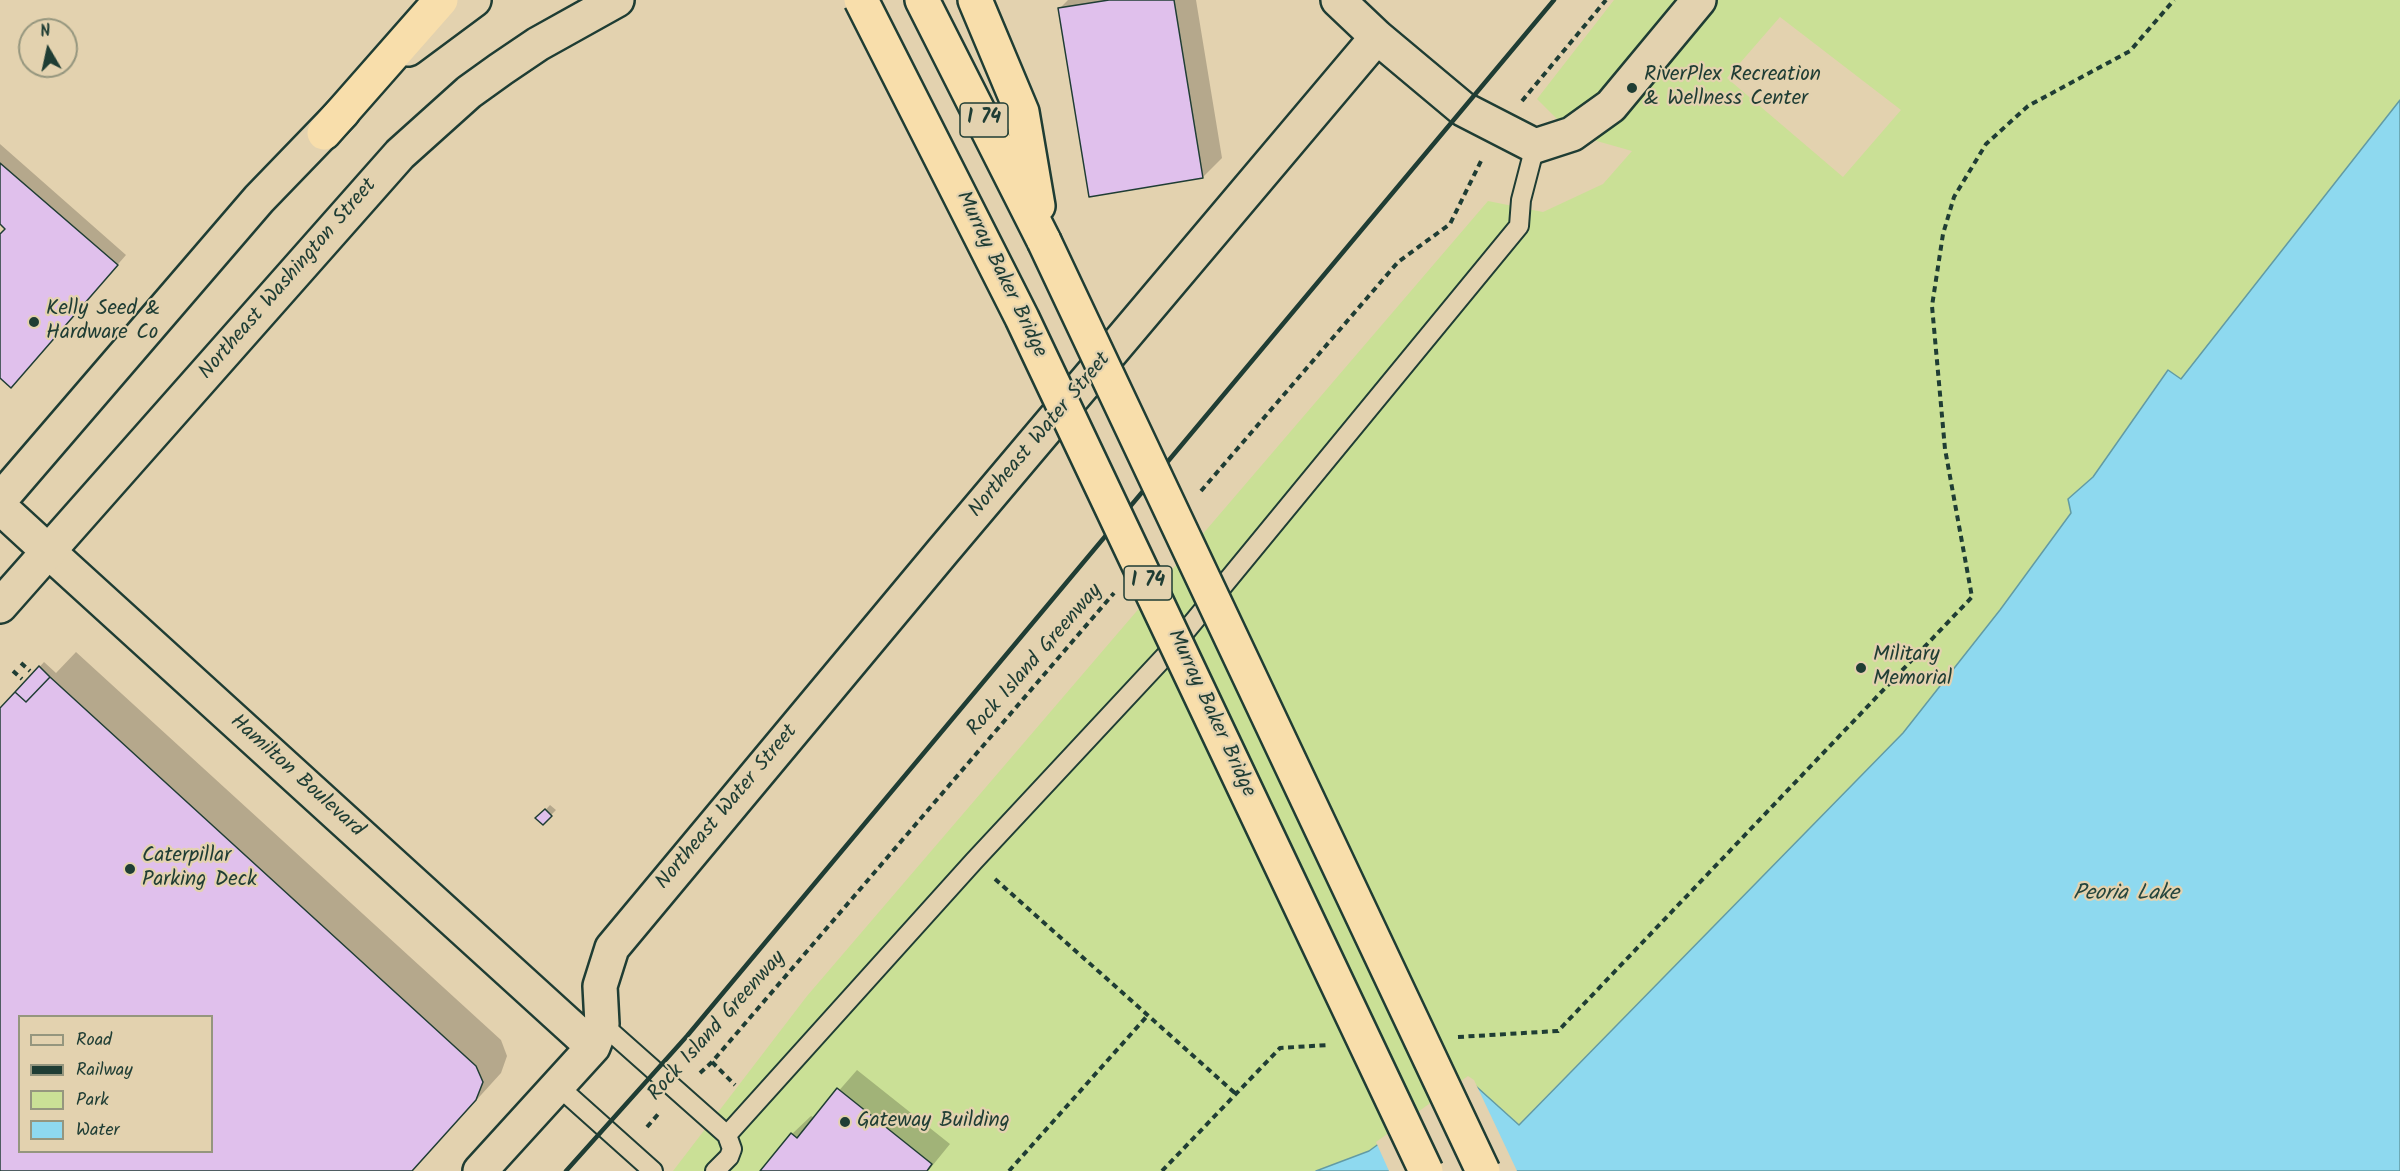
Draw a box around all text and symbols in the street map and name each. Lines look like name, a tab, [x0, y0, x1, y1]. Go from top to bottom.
north arrow	[18, 18, 78, 78]
text: N	[38, 19, 52, 45]
place label: RiverPlex Recreation & Wellness Center	[1644, 63, 1821, 113]
marker: RiverPlex Recreation & Wellness Center	[1625, 81, 1639, 95]
road number: I 74	[960, 103, 1008, 137]
street label: Northeast Washington Street	[195, 174, 383, 386]
street label: Murray Baker Bridge	[949, 188, 1051, 362]
place label: Kelly Seed & Hardware Co	[46, 297, 160, 347]
marker: Kelly Seed & Hardware Co	[27, 315, 41, 329]
street label: Northeast Water Street	[965, 348, 1117, 524]
road number: I 74	[1124, 566, 1172, 600]
street label: Rock Island Greenway	[963, 580, 1109, 742]
street label: Murray Baker Bridge	[1160, 626, 1260, 802]
place label: Military Memorial	[1873, 643, 1952, 693]
marker: Military Memorial	[1854, 661, 1868, 675]
street label: Hamilton Boulevard	[224, 710, 368, 844]
street label: Northeast Water Street	[652, 720, 804, 896]
place label: Caterpillar Parking Deck	[142, 844, 257, 894]
marker: Caterpillar Parking Deck	[123, 862, 137, 876]
water label: Peoria Lake	[2073, 882, 2179, 908]
street label: Rock Island Greenway	[644, 947, 792, 1107]
legend	[18, 1015, 213, 1153]
text: Road	[76, 1026, 112, 1055]
text: Railway	[76, 1056, 133, 1085]
text: Park	[76, 1086, 109, 1115]
place label: Gateway Building	[857, 1109, 1010, 1135]
marker: Gateway Building	[838, 1115, 852, 1129]
text: Water	[76, 1116, 120, 1145]

